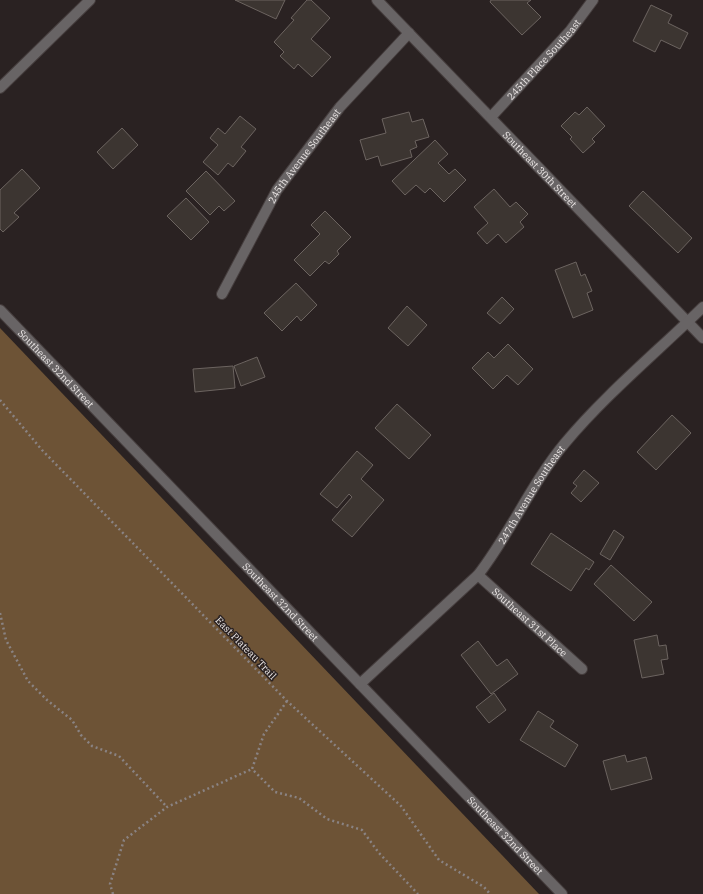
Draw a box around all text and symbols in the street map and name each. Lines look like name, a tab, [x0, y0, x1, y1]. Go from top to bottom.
street label: 245th Place Southeast	[504, 16, 583, 102]
street label: 245th Avenue Southeast	[265, 106, 343, 205]
street label: Southeast 30th Street	[500, 128, 580, 210]
street label: Southeast 32nd Street	[15, 326, 97, 411]
street label: 247th Avenue Southeast	[495, 442, 567, 546]
street label: Southeast 32nd Street	[240, 560, 322, 644]
street label: Southeast 31st Place	[490, 585, 570, 659]
street label: East Plateau Trail	[213, 614, 279, 682]
street label: Southeast 32nd Street	[465, 793, 547, 878]

